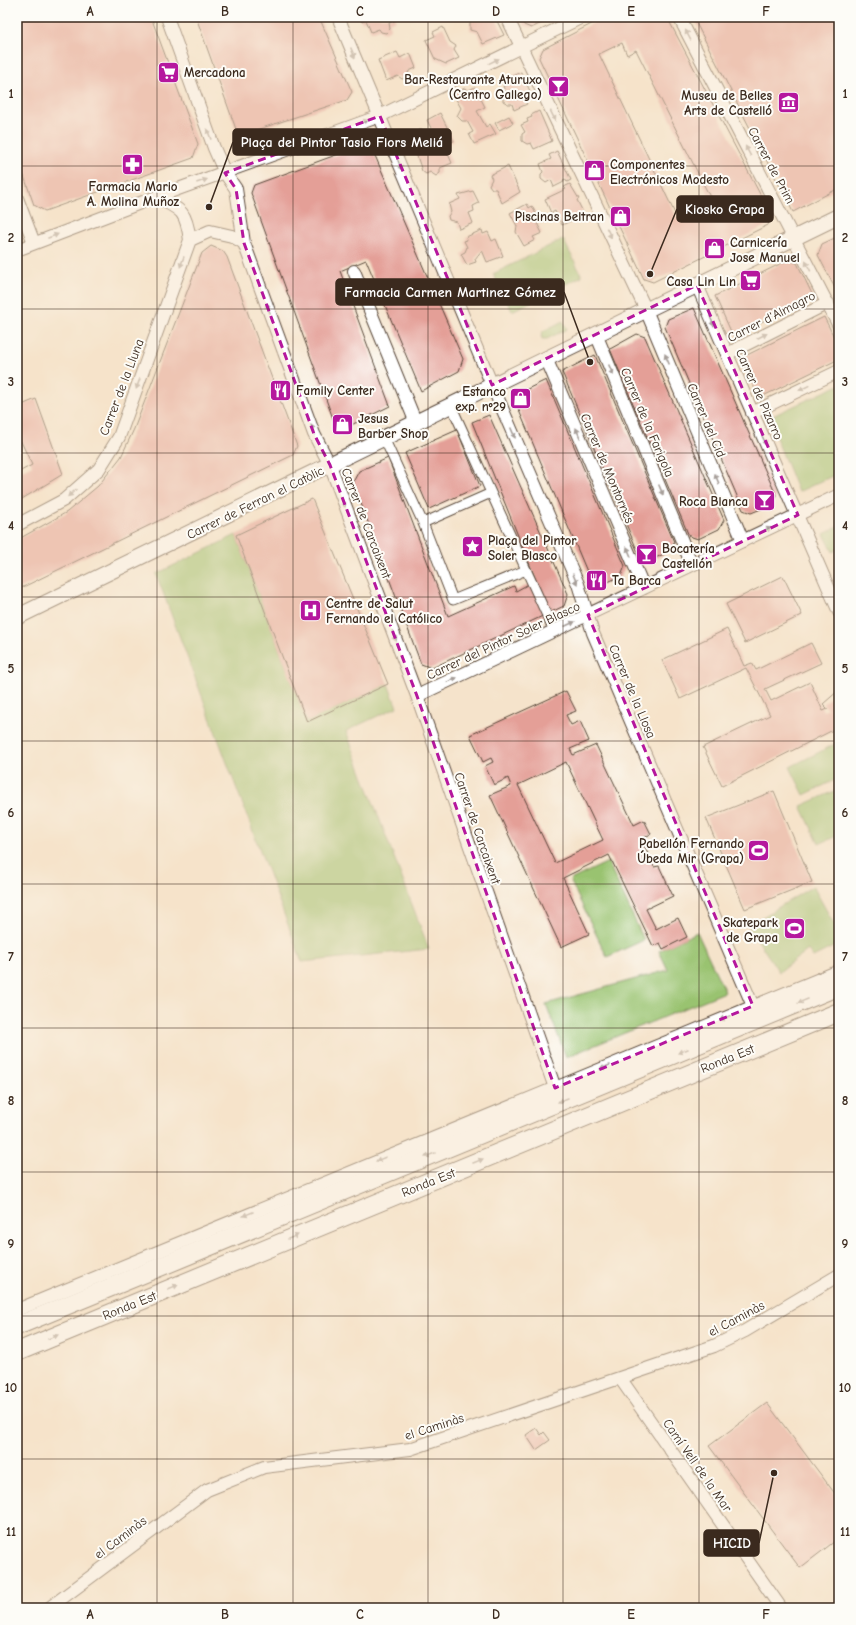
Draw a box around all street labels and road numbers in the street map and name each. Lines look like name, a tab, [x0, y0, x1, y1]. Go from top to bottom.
street label: Carrer de Prim	[745, 124, 798, 206]
street label: Carrer d'Almagro	[725, 288, 818, 345]
street label: Carrer de la Lluna	[96, 337, 147, 438]
street label: Carrer de Pizarro	[733, 346, 786, 442]
street label: Carrer de la Farigola	[618, 365, 677, 479]
street label: Carrer del Cid	[684, 381, 729, 460]
street label: Carrer de Montornés	[578, 411, 637, 525]
street label: Carrer de Ferran el Catòlic	[184, 463, 326, 542]
street label: Carrer de Carcaixent	[339, 466, 395, 582]
street label: Carrer del Pintor Soler Blasco	[424, 598, 582, 683]
street label: Carrer de la Llosa	[606, 642, 659, 740]
street label: Carrer de Carcaixent	[451, 770, 504, 887]
street label: Ronda Est	[698, 1040, 757, 1076]
street label: Ronda Est	[399, 1164, 458, 1200]
street label: Ronda Est	[100, 1287, 159, 1323]
street label: el Caminàs	[706, 1297, 767, 1339]
street label: el Caminàs	[403, 1410, 466, 1443]
street label: Camí Vell de la Mar	[660, 1416, 736, 1515]
street label: el Caminàs	[91, 1513, 149, 1562]

